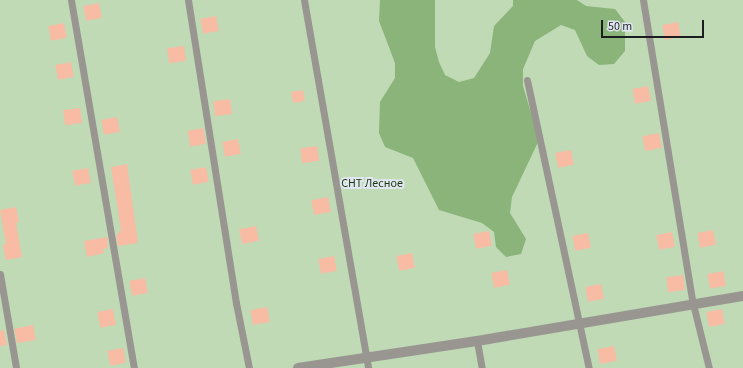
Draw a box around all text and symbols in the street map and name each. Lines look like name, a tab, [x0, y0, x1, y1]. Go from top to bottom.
scale bar	[603, 12, 706, 38]
text: 50 m	[608, 18, 632, 35]
park label: СНТ Лесное	[341, 177, 403, 191]

